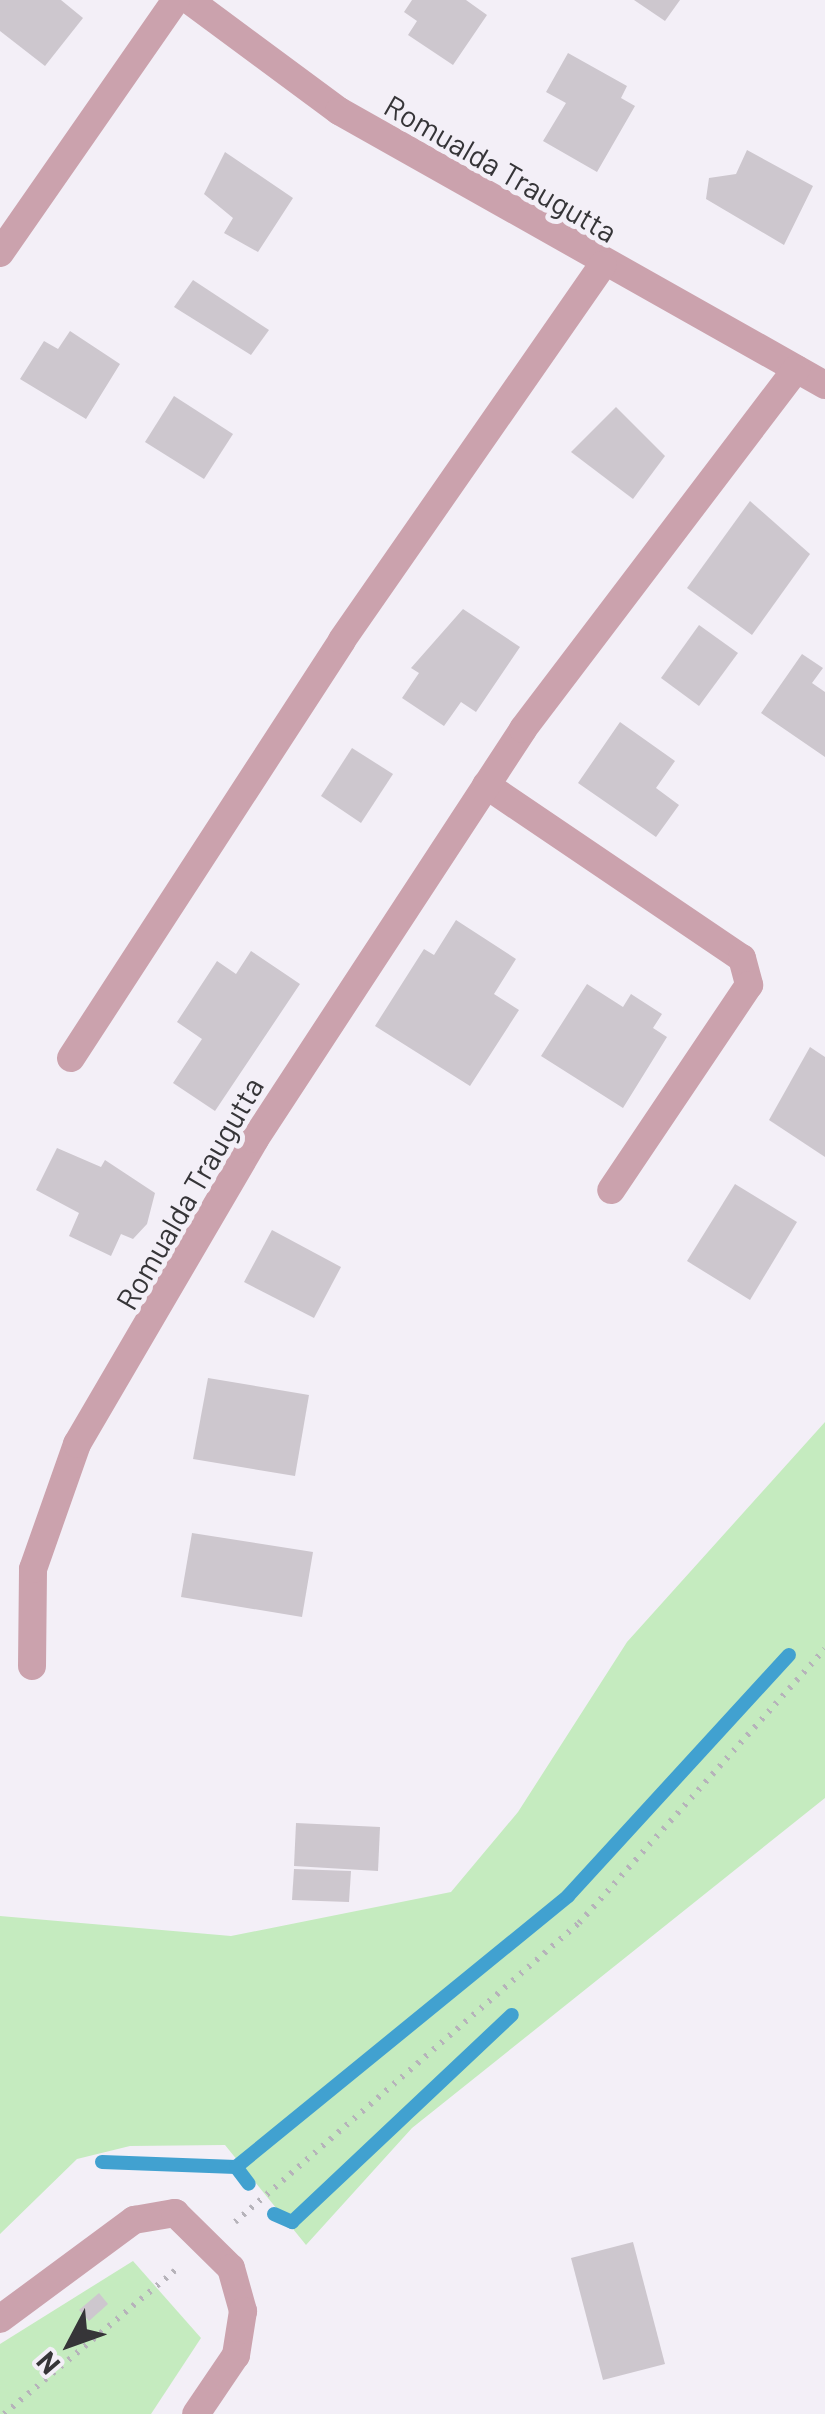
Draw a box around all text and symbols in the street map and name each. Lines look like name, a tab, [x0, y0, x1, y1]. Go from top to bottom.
street label: Romualda Traugutta	[378, 87, 624, 249]
street label: Romualda Traugutta	[108, 1070, 270, 1316]
north arrow	[20, 2294, 120, 2394]
text: N	[28, 2346, 66, 2382]

